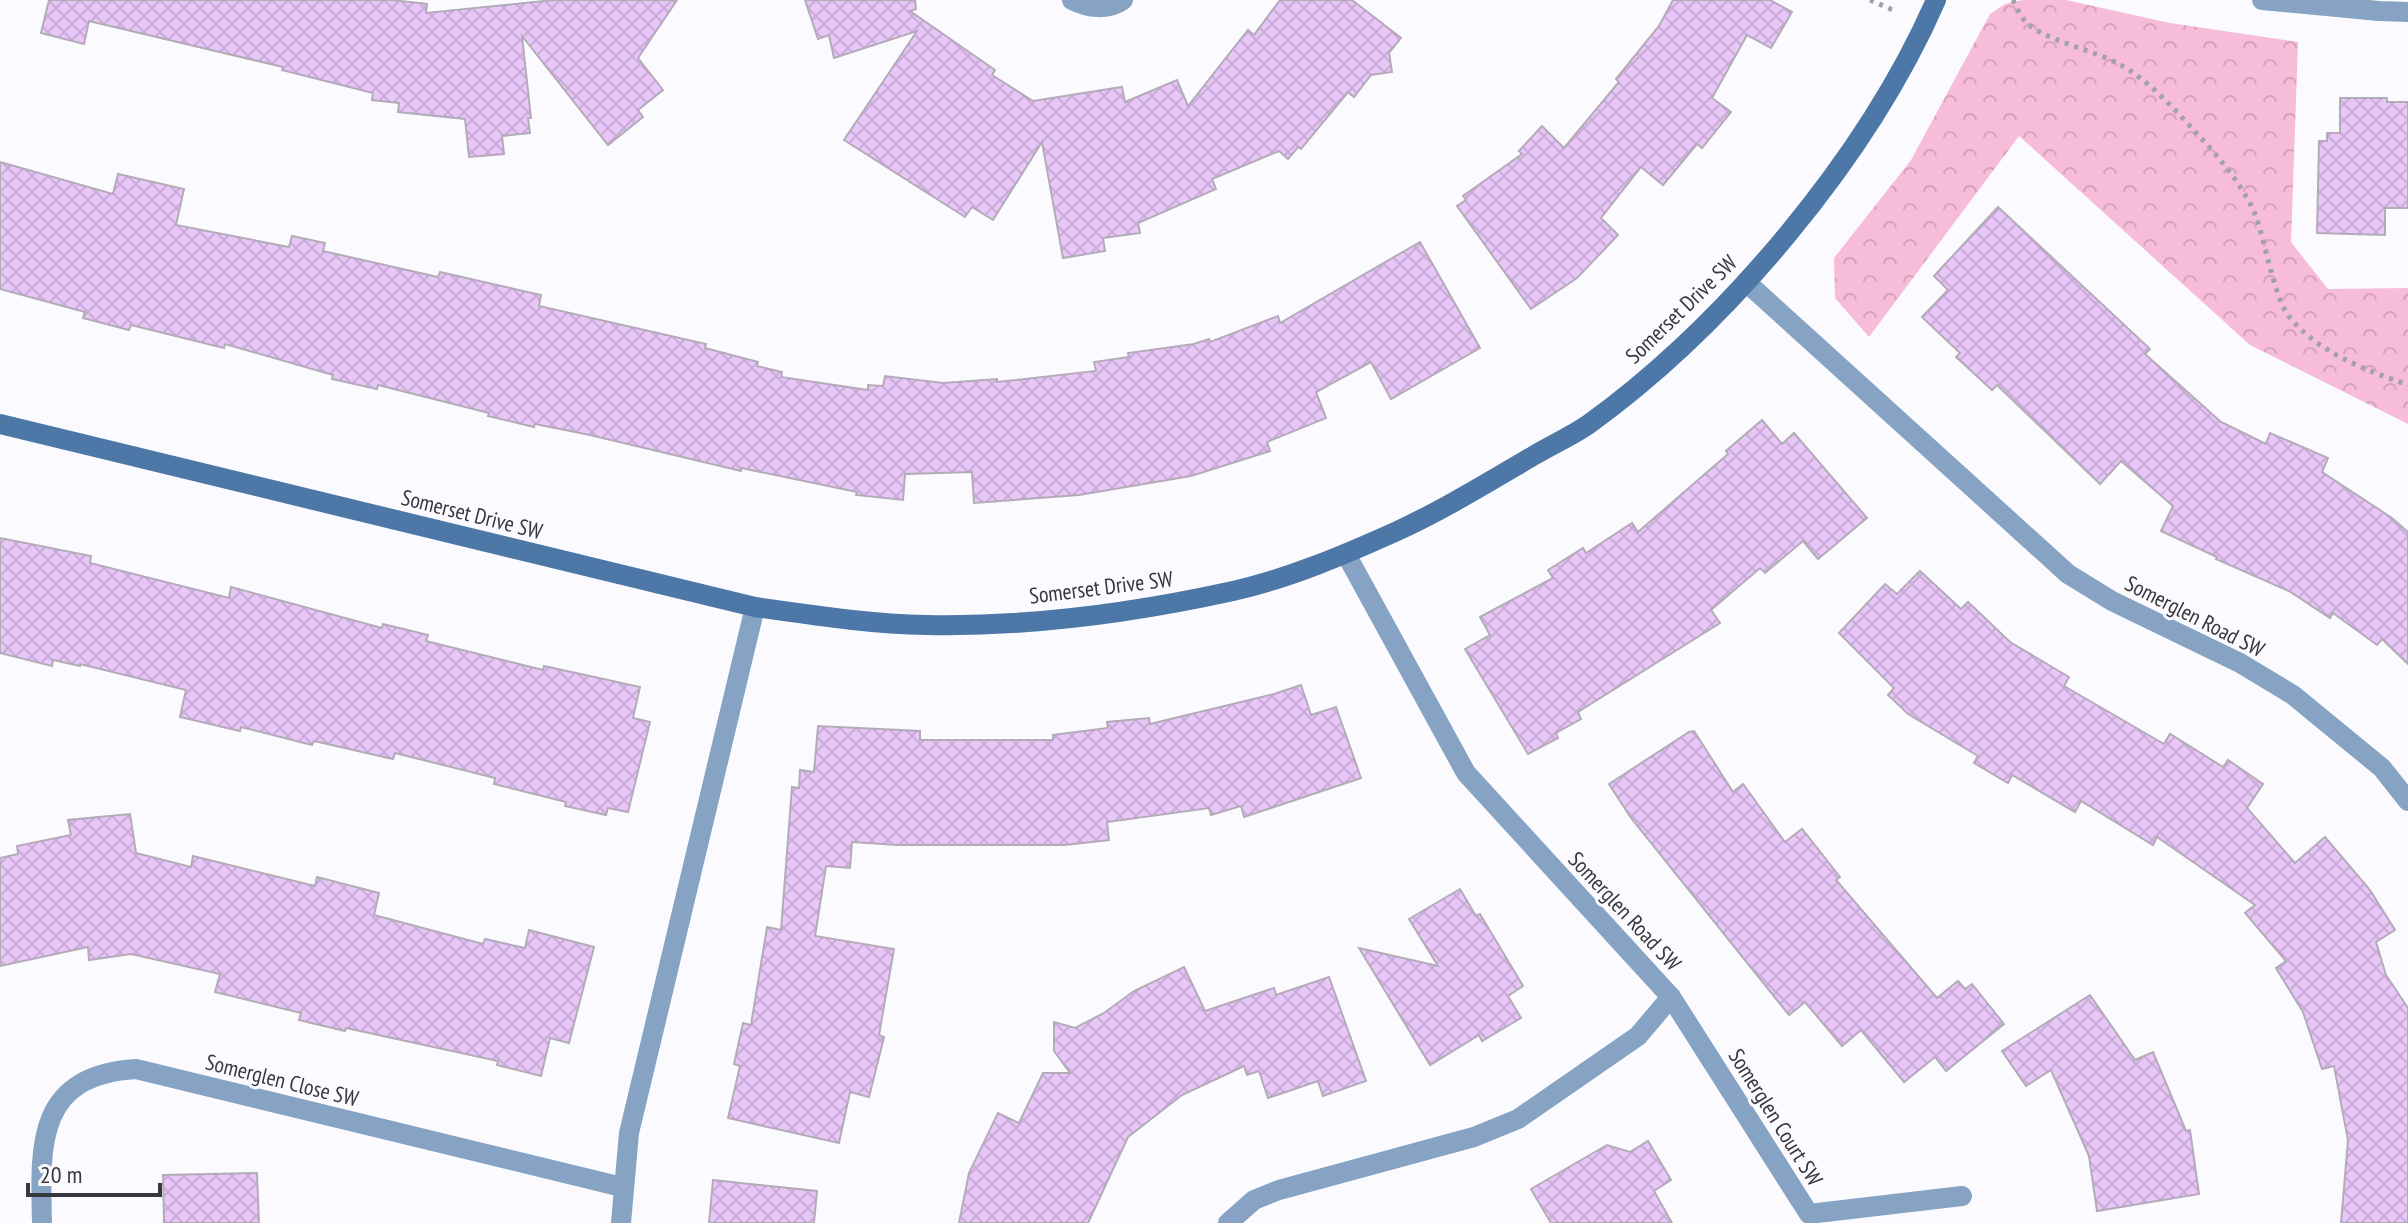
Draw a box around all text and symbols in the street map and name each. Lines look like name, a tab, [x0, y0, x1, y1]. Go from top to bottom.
street label: Somerset Drive SW	[1619, 249, 1743, 369]
street label: Somerset Drive SW	[399, 483, 546, 545]
street label: Somerset Drive SW	[1028, 564, 1175, 610]
street label: Somerglen Road SW	[2121, 569, 2270, 663]
street label: Somerglen Road SW	[1563, 846, 1687, 977]
street label: Somerglen Court SW	[1723, 1043, 1829, 1191]
street label: Somerglen Close SW	[203, 1047, 362, 1113]
scale bar	[28, 1147, 160, 1197]
text: 20 m	[40, 1159, 82, 1190]

